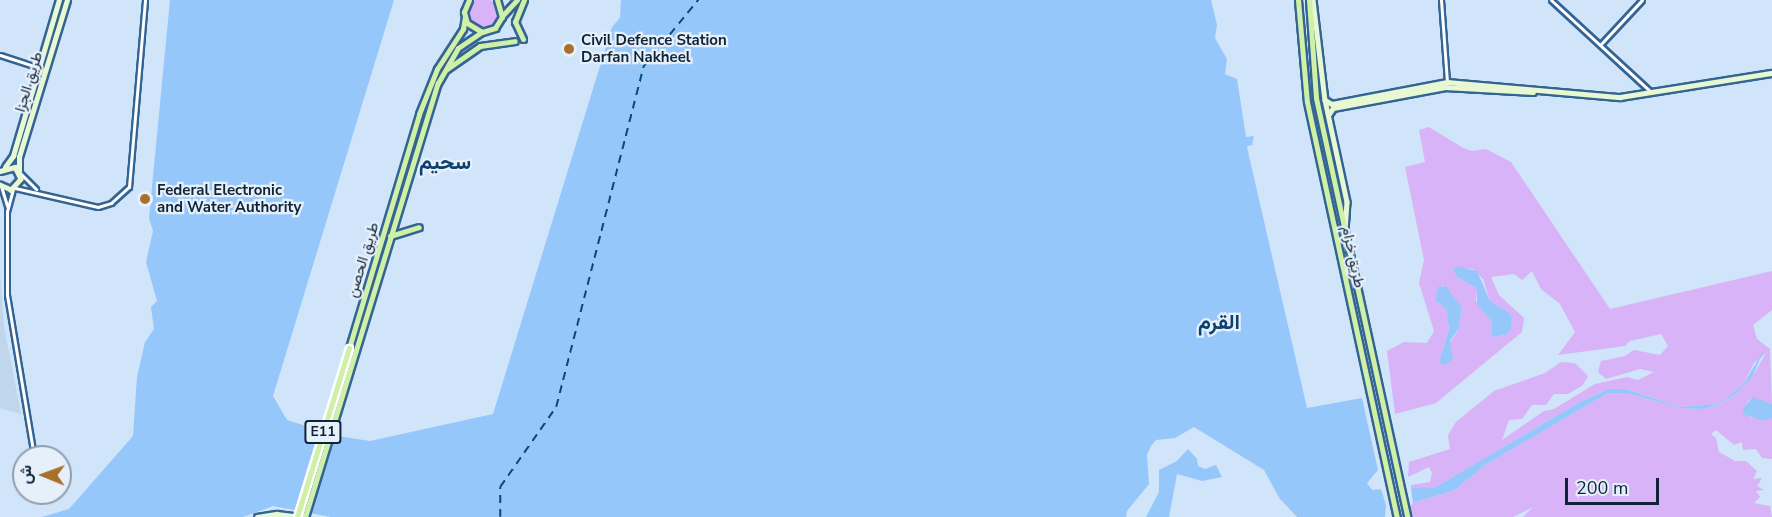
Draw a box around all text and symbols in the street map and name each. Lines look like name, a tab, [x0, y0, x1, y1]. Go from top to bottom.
place label: Civil Defence Station Darfan Nakheel	[581, 31, 727, 66]
marker: Civil Defence Station Darfan Nakheel	[562, 42, 576, 56]
street label: طريق الجزا	[11, 50, 47, 114]
district label: سحيم	[419, 149, 471, 175]
place label: Federal Electronic and Water Authority	[157, 181, 301, 216]
marker: Federal Electronic and Water Authority	[138, 192, 152, 206]
street label: طريق الحصن	[343, 220, 383, 300]
street label: طريق خزام	[1338, 224, 1368, 290]
district label: القرم	[1198, 309, 1240, 335]
road number: E11	[304, 421, 342, 443]
north arrow	[12, 445, 72, 505]
text: ش	[15, 465, 37, 485]
scale bar	[1568, 466, 1662, 504]
text: 200 m	[1576, 476, 1628, 500]

